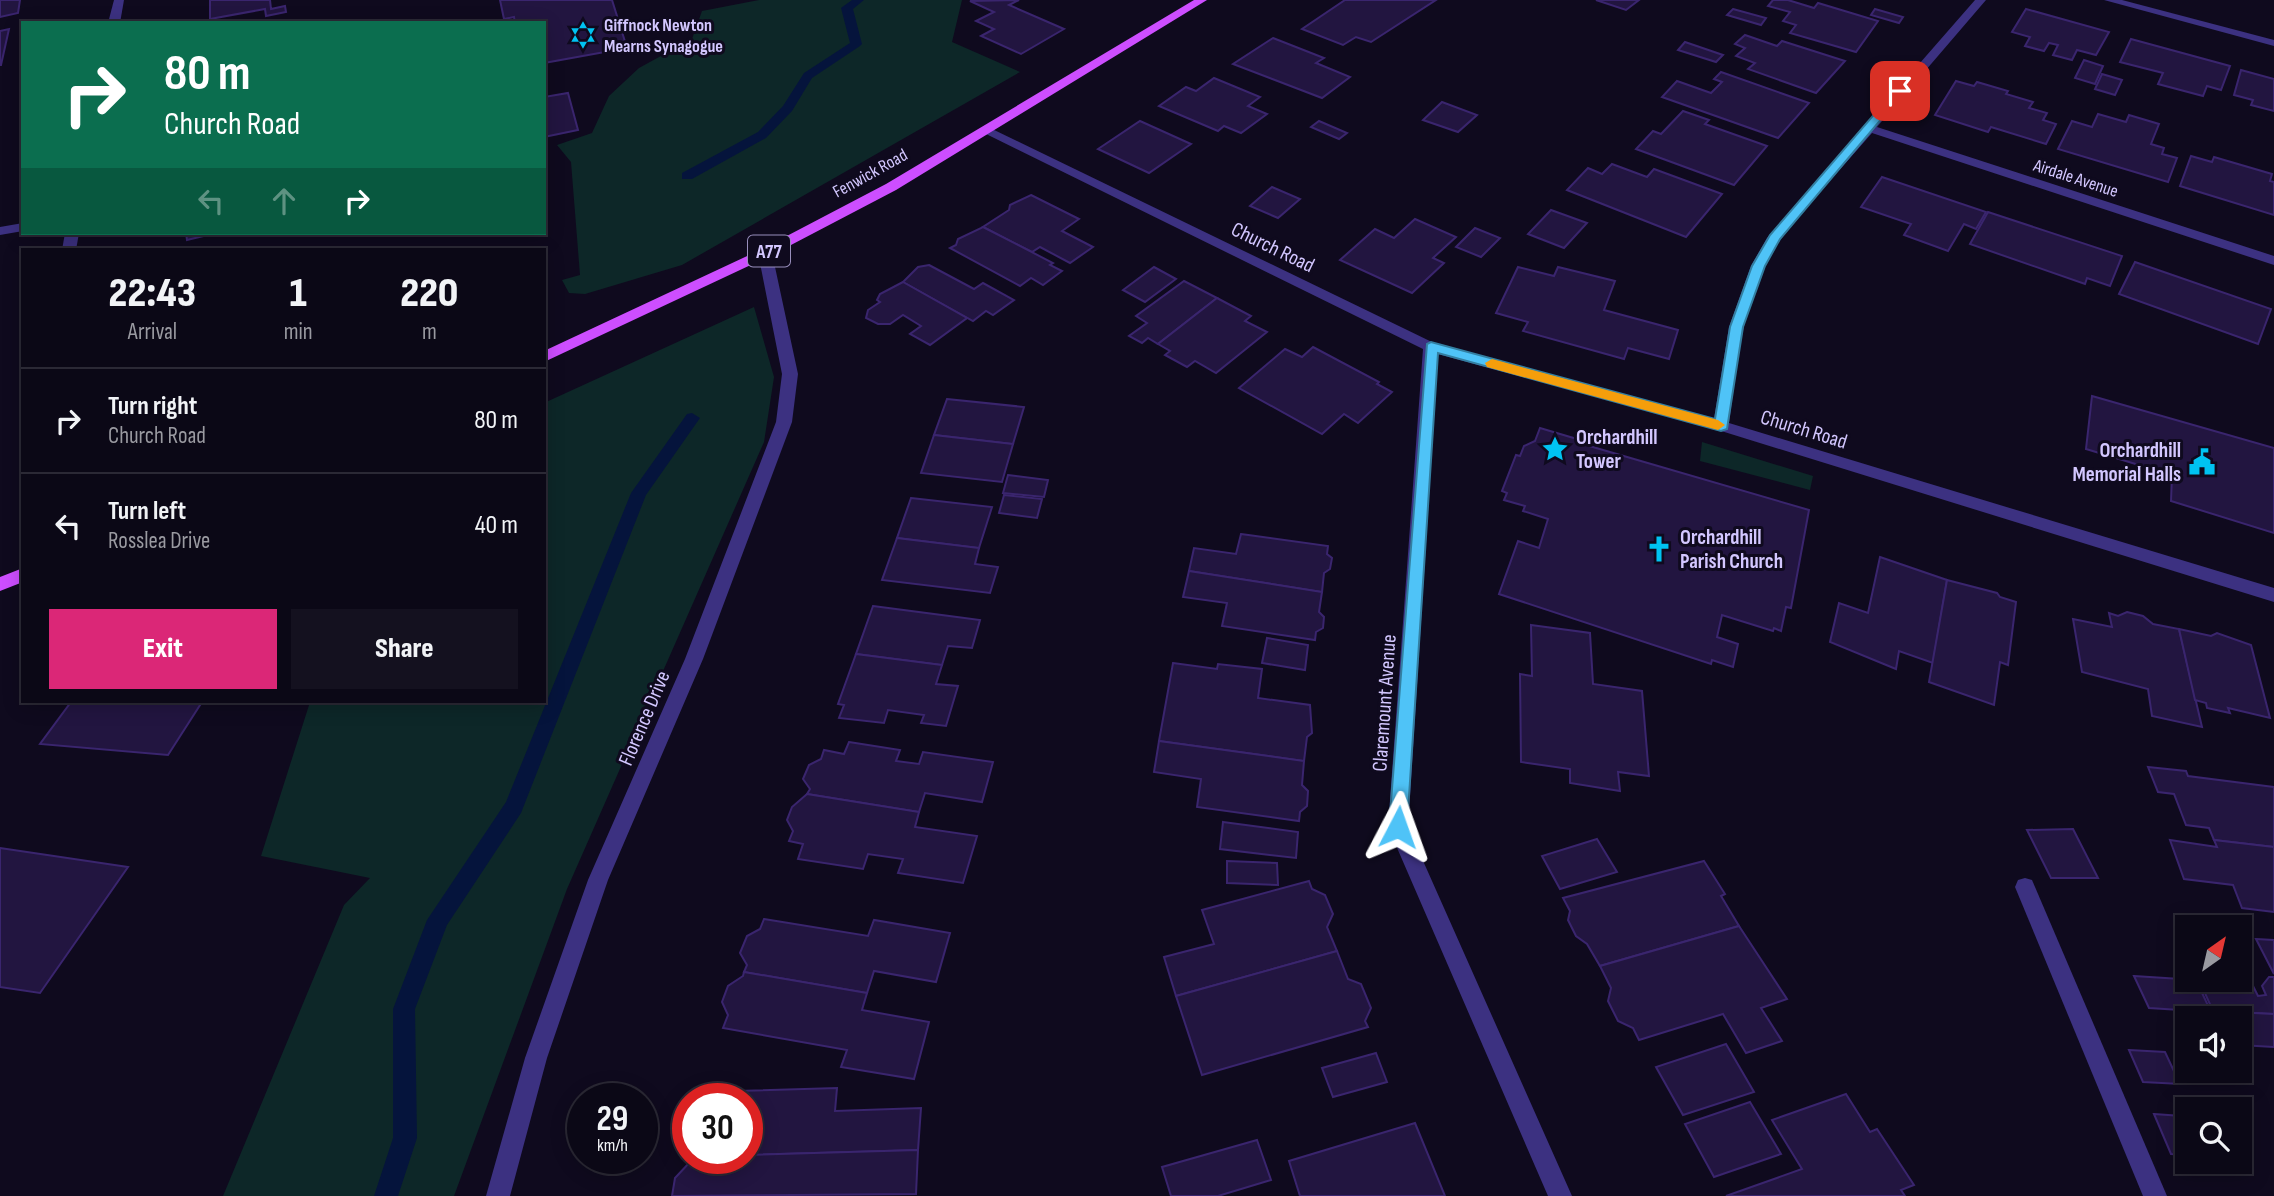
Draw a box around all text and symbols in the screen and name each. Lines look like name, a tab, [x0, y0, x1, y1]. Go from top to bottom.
place label: Giffnock Newton Mearns Synagogue	[604, 15, 723, 57]
synagogue icon: Giffnock Newton Mearns Synagogue	[568, 20, 598, 50]
text: 80 m	[164, 45, 251, 104]
icon: right	[49, 49, 140, 140]
pin	[1870, 61, 1930, 121]
icon: arrive	[1881, 72, 1919, 110]
text: Church Road	[164, 105, 300, 144]
street label: Fenwick Road	[829, 144, 911, 202]
street label: Airdale Avenue	[2030, 155, 2121, 202]
icon: left	[192, 182, 230, 220]
icon: ahead	[265, 182, 303, 220]
icon: right	[338, 182, 376, 220]
street label: Church Road	[1227, 217, 1318, 278]
road number: A77	[748, 235, 790, 266]
text: 22:43	[109, 268, 196, 319]
text: 1	[290, 268, 307, 319]
text: 220	[400, 268, 458, 319]
text: Arrival	[128, 318, 177, 346]
text: min	[284, 318, 313, 346]
text: m	[422, 318, 437, 346]
text: Turn right	[108, 391, 197, 422]
icon: right	[49, 402, 87, 440]
street label: Church Road	[1757, 404, 1850, 454]
text: 80 m	[474, 405, 518, 436]
text: Church Road	[108, 422, 206, 450]
place label: Orchardhill Tower	[1576, 425, 1658, 474]
place icon: Orchardhill Tower	[1540, 434, 1570, 464]
place label: Orchardhill Memorial Halls	[2072, 438, 2181, 487]
public building icon: Orchardhill Memorial Halls	[2187, 447, 2217, 477]
text: Turn left	[108, 496, 186, 527]
icon: left	[49, 507, 87, 545]
text: 40 m	[475, 510, 518, 541]
place label: Orchardhill Parish Church	[1680, 525, 1783, 574]
text: Rosslea Drive	[108, 527, 210, 555]
church icon: Orchardhill Parish Church	[1644, 534, 1674, 564]
button: Exit	[49, 609, 277, 689]
button: Share	[291, 609, 518, 689]
street label: Claremount Avenue	[1367, 634, 1402, 772]
street label: Florence Drive	[613, 667, 676, 769]
position arrow	[1361, 790, 1435, 864]
north arrow	[2175, 915, 2252, 992]
map controls	[2175, 915, 2252, 1174]
button: sound	[2175, 1006, 2252, 1083]
speed limit sign: 30	[672, 1083, 763, 1174]
button: search	[2175, 1097, 2252, 1174]
text: 29	[597, 1098, 628, 1141]
text: km/h	[597, 1135, 628, 1156]

